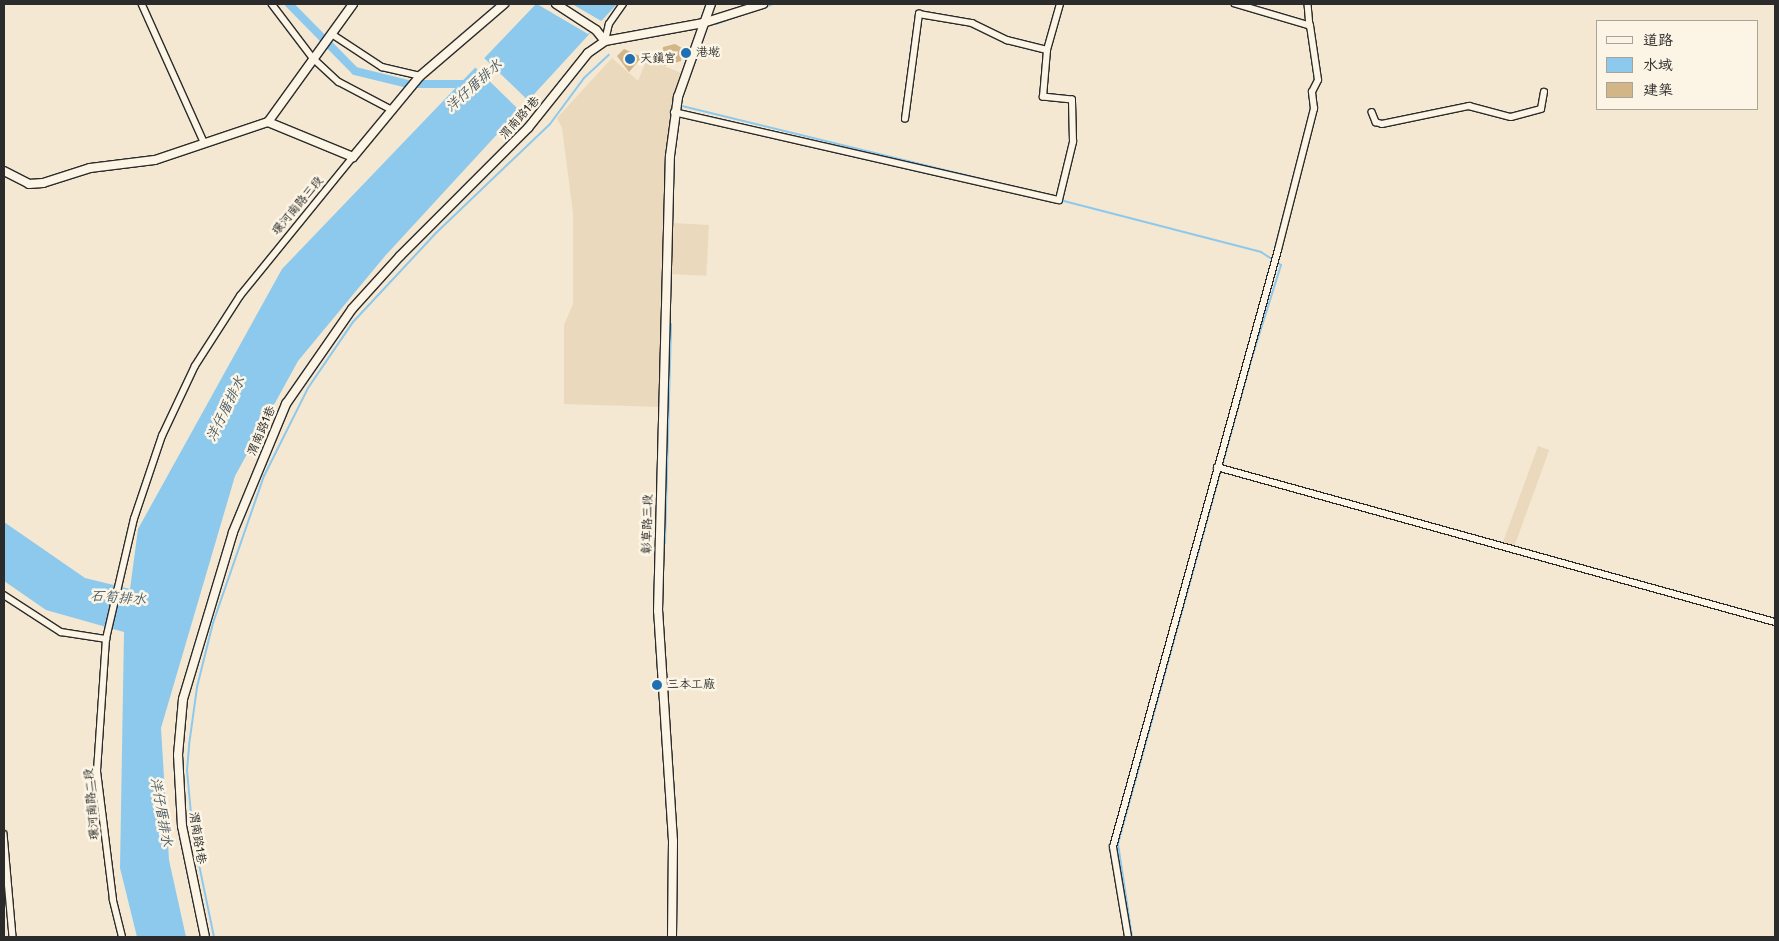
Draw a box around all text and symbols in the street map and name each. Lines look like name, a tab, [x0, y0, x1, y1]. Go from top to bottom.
legend	[1596, 20, 1759, 110]
text: 道路	[1643, 31, 1673, 50]
place label: 港墘	[696, 46, 720, 60]
marker: 港墘	[680, 47, 692, 59]
place label: 天鎮宮	[640, 52, 676, 66]
marker: 天鎮宮	[624, 53, 636, 65]
water label: 洋仔厝排水	[442, 56, 506, 116]
text: 水域	[1643, 56, 1673, 75]
text: 建築	[1643, 81, 1673, 100]
street label: 渭南路1巷	[497, 94, 543, 142]
street label: 環河南路三段	[269, 174, 327, 238]
water label: 洋仔厝排水	[203, 374, 249, 444]
street label: 渭南路1巷	[245, 404, 279, 458]
street label: 彰草路三段	[640, 494, 656, 554]
water label: 石筍排水	[89, 588, 147, 608]
place label: 三本工廠	[667, 678, 715, 692]
marker: 三本工廠	[651, 679, 663, 691]
street label: 環河南路二段	[82, 768, 102, 840]
water label: 洋仔厝排水	[147, 776, 175, 848]
street label: 渭南路1巷	[186, 811, 208, 865]

